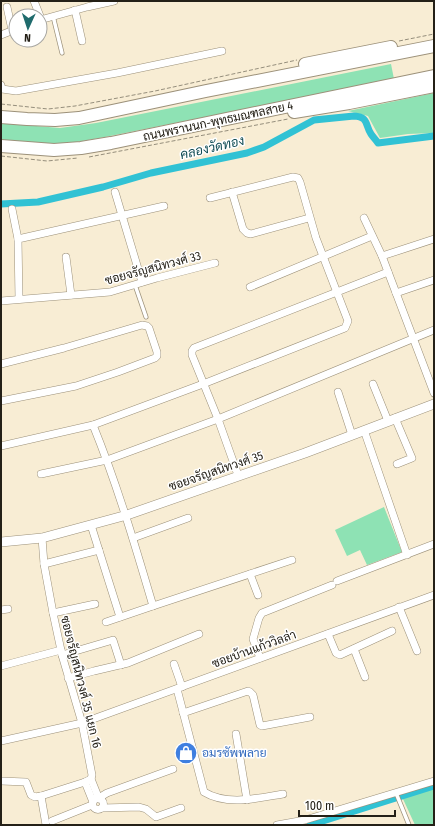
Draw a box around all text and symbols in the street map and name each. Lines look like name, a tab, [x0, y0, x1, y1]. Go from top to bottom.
north arrow	[8, 8, 48, 48]
text: N	[24, 31, 31, 44]
street label: ถนนพรานนก-พุทธมณฑลสาย 4	[142, 98, 295, 146]
water label: คลองวัดทอง	[179, 133, 246, 162]
street label: ซอยจรัญสนิทวงศ์ 33	[103, 247, 202, 288]
street label: ซอยจรัญสนิทวงศ์ 35	[167, 447, 265, 494]
street label: ซอยจรัญสนิทวงศ์ 35 แยก 16	[58, 614, 105, 750]
street label: ซอยบ้านแก้ววิลล่า	[210, 627, 298, 671]
shop icon: อมรซัพพลาย	[173, 740, 199, 766]
place label: อมรซัพพลาย	[202, 746, 267, 760]
scale bar	[299, 792, 395, 818]
text: 100 m	[305, 799, 334, 813]

